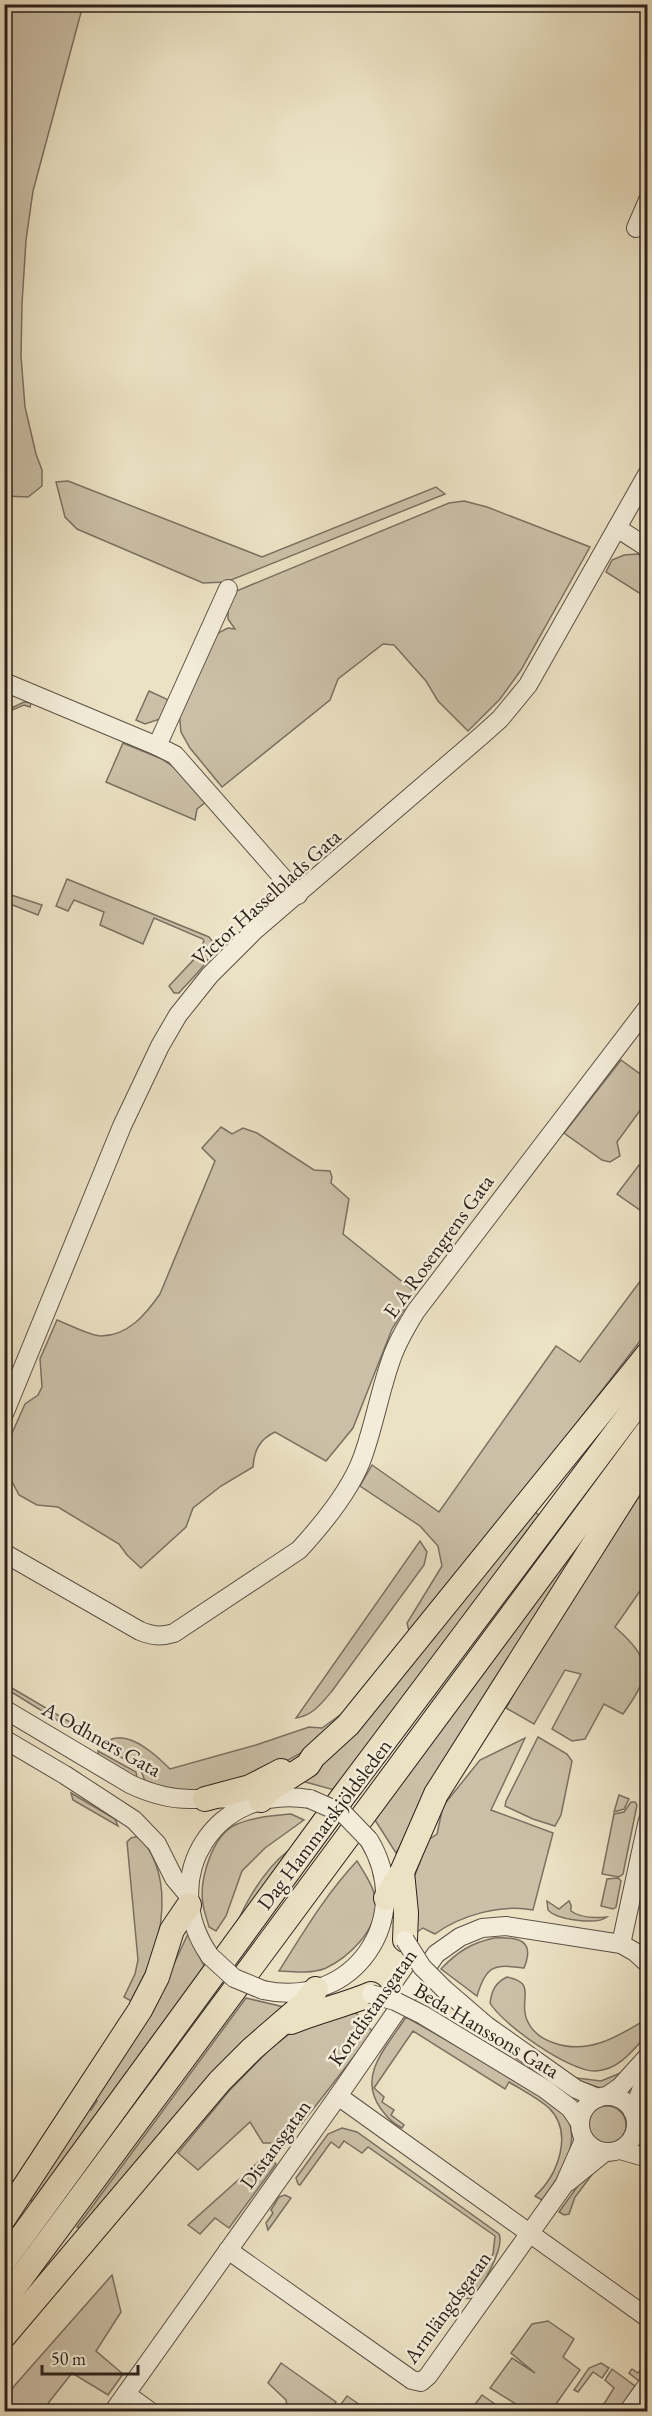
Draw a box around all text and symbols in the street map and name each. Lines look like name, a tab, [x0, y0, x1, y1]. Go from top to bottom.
street label: Victor Hasselblads Gata	[186, 822, 347, 971]
street label: E A Rosengrens Gata	[377, 1168, 500, 1323]
street label: A Odhners Gata	[37, 1695, 167, 1783]
street label: Dag Hammarskjöldsleden	[251, 1733, 397, 1915]
street label: Kortdistansgatan	[322, 1943, 422, 2071]
street label: Beda Hanssons Gata	[409, 1976, 565, 2084]
street label: Distansgatan	[233, 2094, 317, 2194]
street label: Armlängdsgatan	[397, 2245, 497, 2369]
scale bar	[42, 2338, 138, 2376]
text: 50 m	[51, 2347, 86, 2370]

